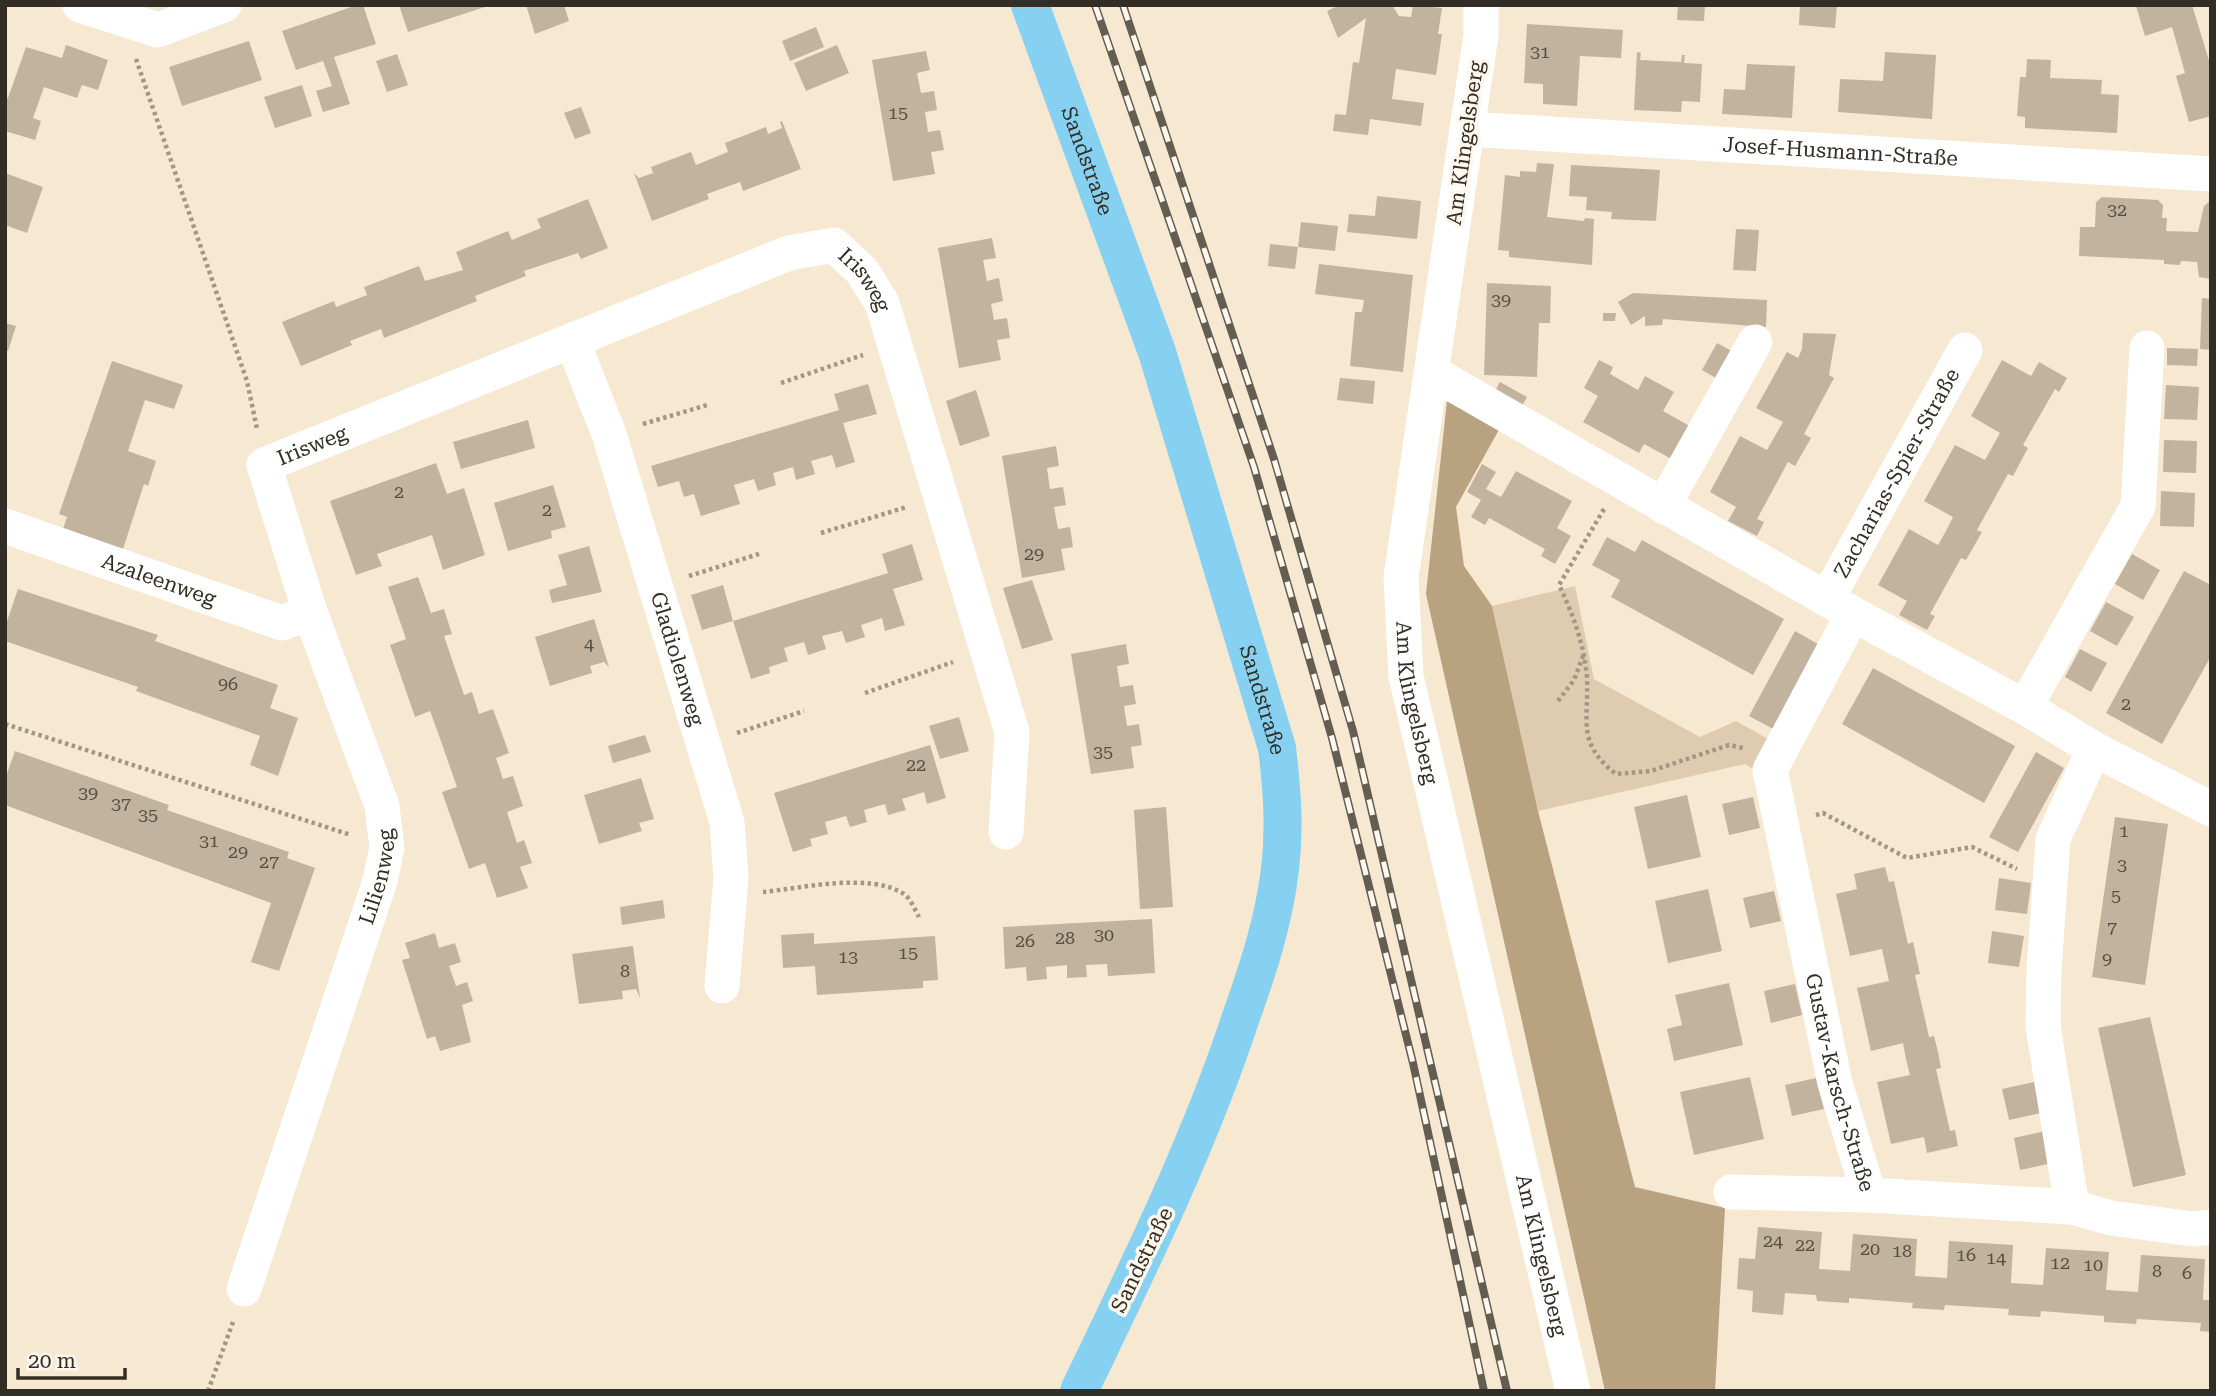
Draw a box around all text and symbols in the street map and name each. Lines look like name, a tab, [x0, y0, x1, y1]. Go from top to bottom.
house number: 31	[1530, 41, 1550, 62]
street label: Am Klingelsberg	[1442, 59, 1488, 227]
house number: 15	[888, 102, 908, 123]
street label: Sandstraße	[1056, 103, 1118, 218]
street label: Josef-Husmann-Straße	[1722, 132, 1959, 171]
house number: 32	[2107, 199, 2127, 220]
street label: Irisweg	[833, 243, 896, 314]
house number: 39	[1491, 289, 1511, 310]
street label: Zacharias-Spier-Straße	[1829, 364, 1964, 582]
street label: Irisweg	[274, 421, 351, 470]
house number: 2	[394, 481, 404, 502]
house number: 2	[542, 499, 552, 520]
house number: 29	[1024, 543, 1044, 564]
street label: Azaleenweg	[98, 549, 219, 611]
street label: Gladiolenweg	[646, 589, 709, 729]
street label: Am Klingelsberg	[1391, 621, 1443, 787]
house number: 4	[584, 633, 594, 654]
street label: Sandstraße	[1234, 642, 1290, 756]
house number: 96	[218, 673, 238, 694]
house number: 2	[2121, 693, 2131, 714]
house number: 35	[1093, 741, 1113, 762]
house number: 22	[906, 754, 926, 775]
house number: 39	[78, 782, 98, 803]
house number: 37	[111, 793, 131, 814]
house number: 35	[138, 804, 158, 825]
house number: 1	[2119, 820, 2129, 841]
street label: Lilienweg	[354, 827, 400, 928]
house number: 31	[199, 830, 219, 851]
house number: 29	[228, 841, 248, 862]
house number: 27	[259, 851, 279, 872]
house number: 3	[2117, 854, 2127, 875]
house number: 5	[2111, 885, 2121, 906]
house number: 7	[2107, 917, 2117, 938]
house number: 30	[1094, 924, 1114, 945]
house number: 28	[1055, 927, 1075, 948]
house number: 26	[1015, 930, 1035, 951]
house number: 15	[898, 942, 918, 963]
house number: 13	[838, 946, 858, 967]
house number: 9	[2102, 948, 2112, 969]
house number: 8	[620, 960, 630, 981]
street label: Gustav-Karsch-Straße	[1801, 971, 1879, 1195]
street label: Am Klingelsberg	[1511, 1172, 1572, 1339]
street label: Sandstraße	[1106, 1204, 1178, 1316]
house number: 24	[1763, 1230, 1783, 1251]
house number: 22	[1795, 1234, 1815, 1255]
house number: 20	[1860, 1238, 1880, 1259]
house number: 18	[1892, 1240, 1912, 1261]
house number: 16	[1956, 1244, 1976, 1265]
house number: 14	[1986, 1247, 2006, 1268]
house number: 12	[2050, 1252, 2070, 1273]
house number: 10	[2083, 1254, 2103, 1275]
house number: 8	[2152, 1260, 2162, 1281]
house number: 6	[2182, 1262, 2192, 1283]
scale bar	[18, 1336, 124, 1380]
text: 20 m	[28, 1349, 76, 1373]

